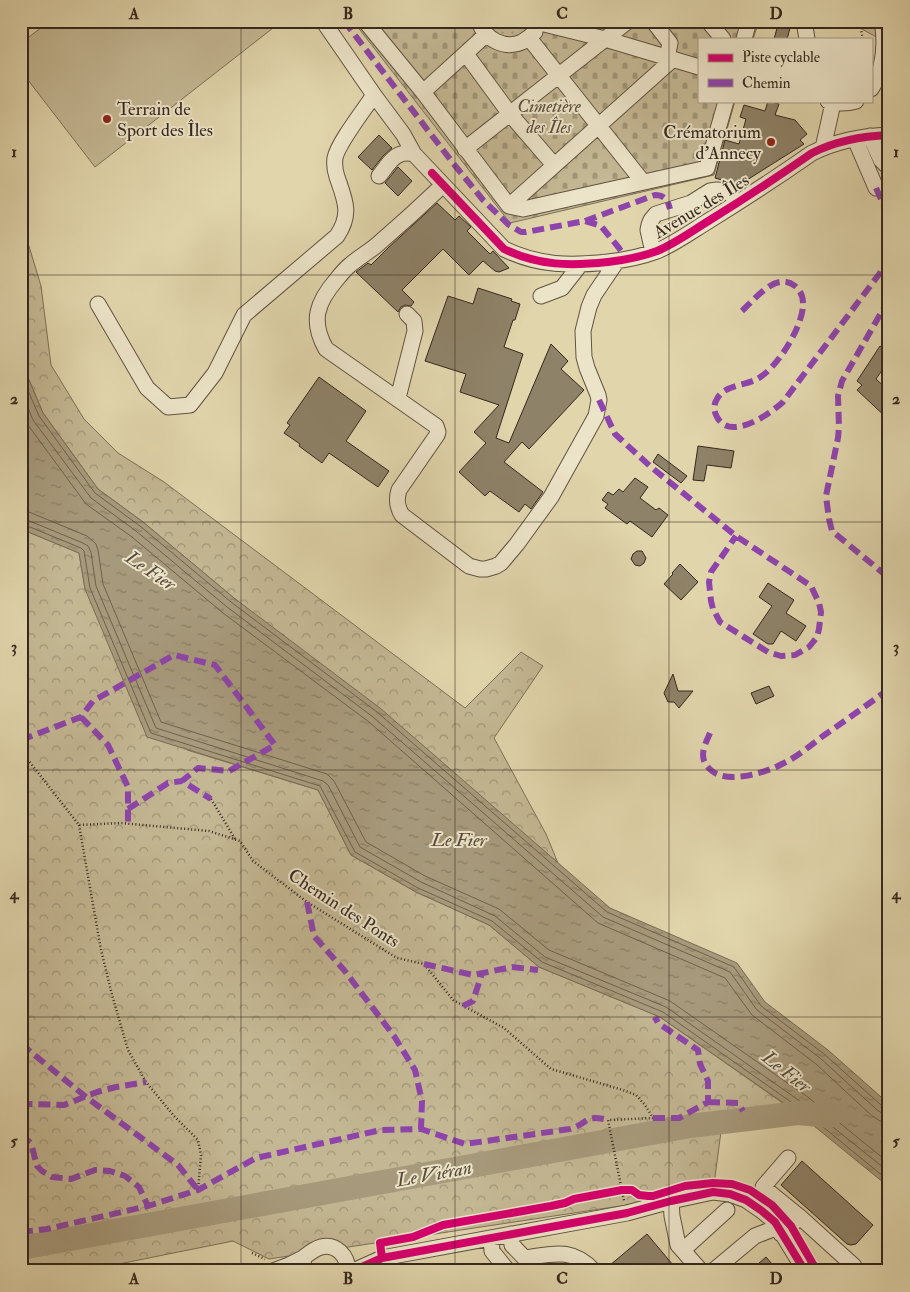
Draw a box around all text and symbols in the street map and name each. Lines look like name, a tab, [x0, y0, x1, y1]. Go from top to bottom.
text: A	[128, 4, 140, 24]
text: B	[343, 4, 353, 24]
text: C	[556, 4, 568, 24]
text: D	[769, 4, 783, 24]
legend	[698, 38, 872, 102]
text: Piste cyclable	[742, 48, 820, 67]
text: Chemin	[742, 74, 791, 93]
park label: Cimetière des Îles	[517, 95, 582, 139]
place label: Terrain de Sport des Îles	[117, 98, 213, 142]
marker: Terrain de Sport des Îles	[101, 113, 113, 125]
place label: Crématorium d'Annecy	[663, 121, 762, 165]
marker: Crématorium d'Annecy	[765, 136, 777, 148]
text: 1	[11, 142, 17, 162]
text: 1	[893, 142, 899, 162]
street label: Avenue des Îles	[648, 169, 753, 245]
text: 2	[10, 389, 18, 409]
text: 2	[892, 389, 900, 409]
water label: Le Fier	[120, 545, 181, 597]
text: 3	[11, 637, 17, 657]
text: 3	[893, 637, 899, 657]
water label: Le Fier	[430, 828, 488, 852]
street label: Chemin des Ponts	[284, 864, 404, 953]
text: 4	[9, 884, 20, 904]
text: 4	[891, 884, 902, 904]
water label: Le Fier	[756, 1045, 816, 1099]
text: 5	[10, 1131, 18, 1151]
text: 5	[892, 1131, 900, 1151]
water label: Le Viéran	[394, 1156, 474, 1193]
text: A	[128, 1269, 140, 1289]
text: B	[343, 1269, 353, 1289]
text: C	[556, 1269, 568, 1289]
text: D	[769, 1269, 783, 1289]

